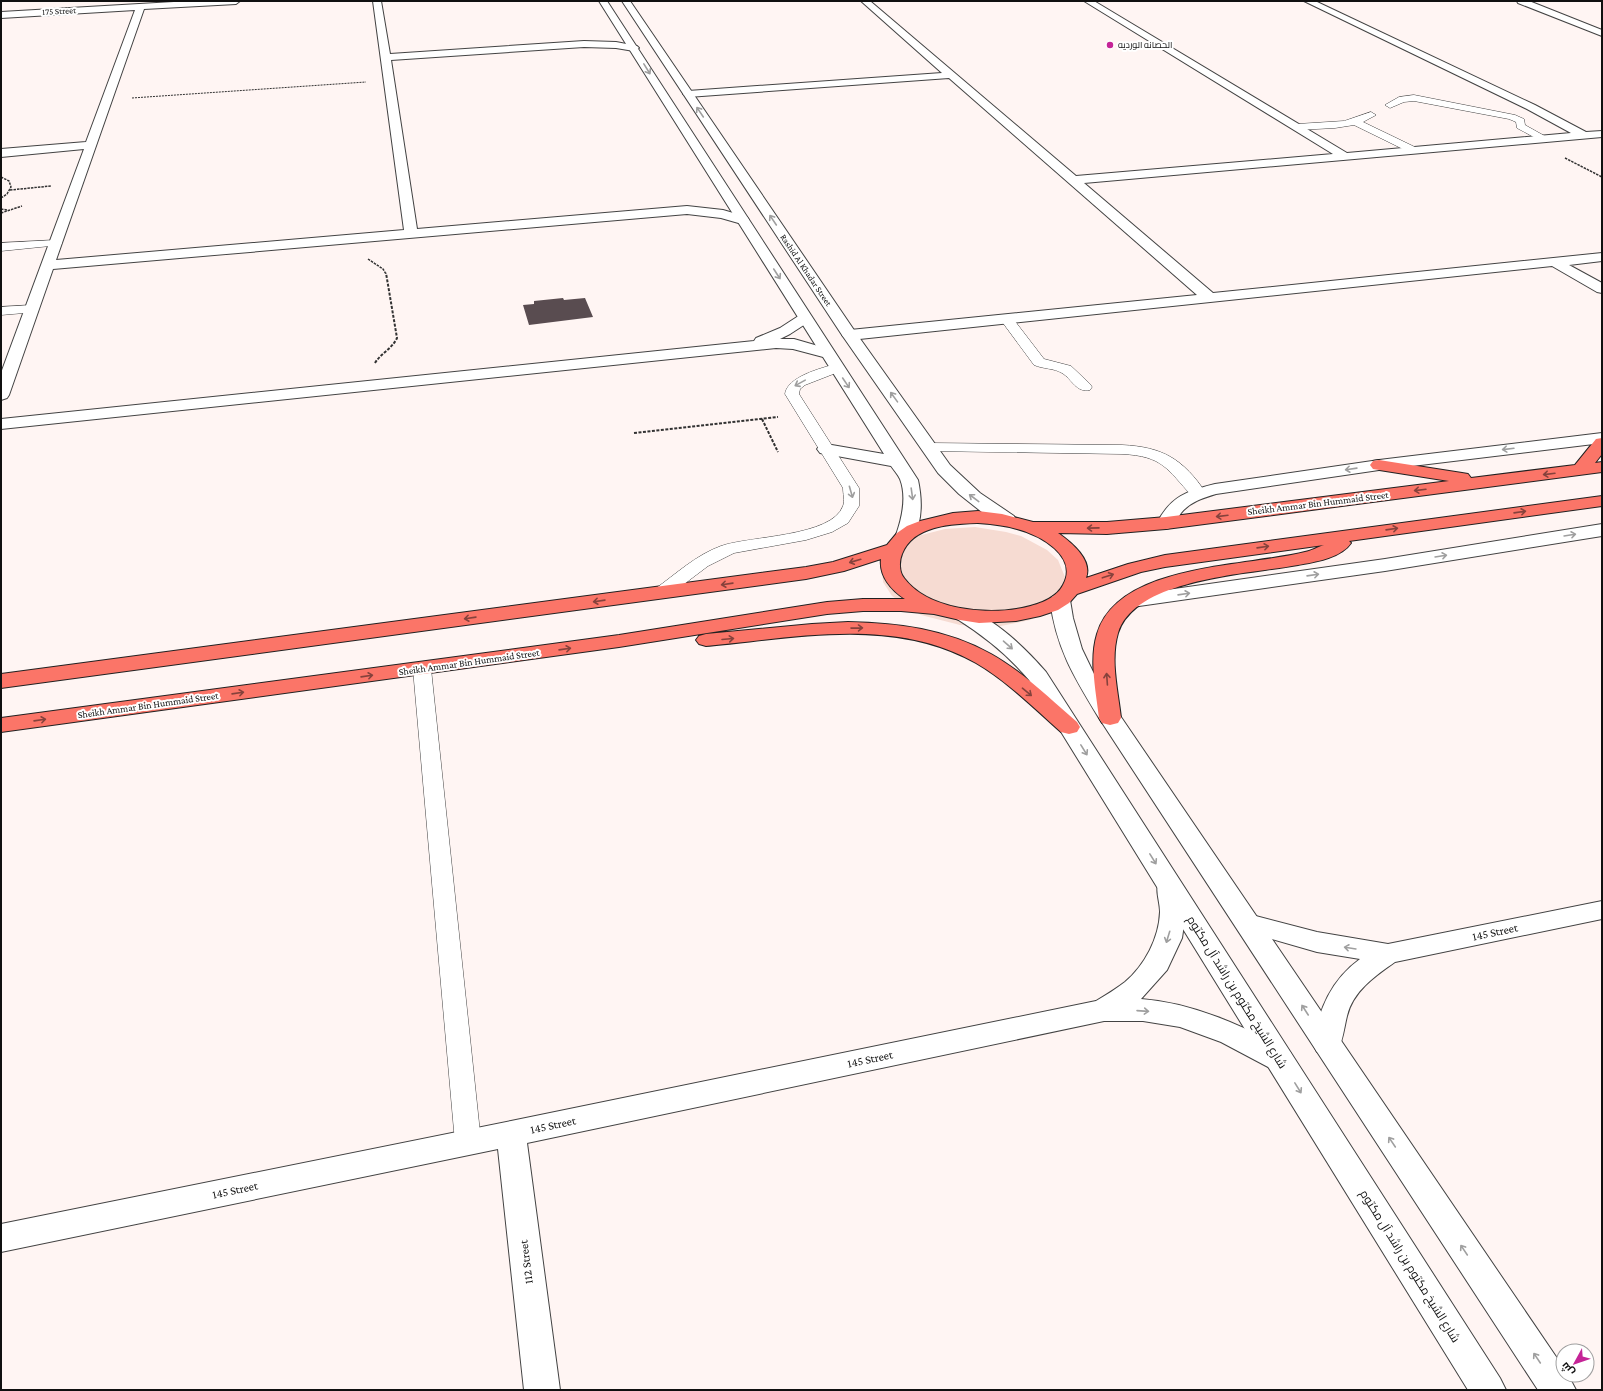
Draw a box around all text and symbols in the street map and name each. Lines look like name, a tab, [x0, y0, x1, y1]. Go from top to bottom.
street label: 175 Street	[42, 5, 77, 17]
marker: الحصانه الورديه	[1105, 40, 1115, 50]
place label: الحصانه الورديه	[1118, 40, 1172, 50]
one-way arrow	[644, 63, 652, 75]
one-way arrow	[696, 107, 704, 118]
one-way arrow	[768, 215, 777, 226]
street label: Rashid Al Khadar Street	[778, 232, 834, 309]
one-way arrow	[772, 268, 781, 279]
one-way arrow	[843, 377, 851, 389]
one-way arrow	[794, 380, 806, 387]
one-way arrow	[889, 392, 898, 403]
one-way arrow	[1502, 445, 1515, 453]
one-way arrow	[1345, 465, 1358, 473]
one-way arrow	[1543, 470, 1556, 478]
one-way arrow	[848, 485, 855, 498]
one-way arrow	[1414, 486, 1427, 494]
one-way arrow	[908, 488, 916, 501]
street label: Sheikh Ammar Bin Hummaid Street	[1247, 489, 1390, 517]
one-way arrow	[969, 494, 980, 502]
one-way arrow	[1513, 508, 1526, 516]
one-way arrow	[1216, 512, 1229, 520]
one-way arrow	[1087, 524, 1100, 532]
one-way arrow	[1385, 525, 1398, 533]
one-way arrow	[1563, 531, 1576, 539]
one-way arrow	[1256, 543, 1269, 551]
one-way arrow	[1434, 551, 1447, 559]
one-way arrow	[849, 558, 862, 566]
one-way arrow	[1306, 571, 1319, 579]
one-way arrow	[1101, 572, 1113, 580]
one-way arrow	[721, 580, 734, 588]
one-way arrow	[1177, 590, 1190, 598]
one-way arrow	[592, 597, 605, 605]
one-way arrow	[464, 614, 477, 622]
one-way arrow	[850, 624, 863, 631]
one-way arrow	[721, 635, 734, 642]
one-way arrow	[1003, 640, 1014, 649]
one-way arrow	[558, 645, 571, 653]
street label: Sheikh Ammar Bin Hummaid Street	[398, 647, 541, 677]
one-way arrow	[360, 672, 373, 680]
one-way arrow	[1103, 673, 1110, 686]
one-way arrow	[1022, 687, 1033, 696]
one-way arrow	[231, 689, 244, 697]
street label: Sheikh Ammar Bin Hummaid Street	[77, 690, 220, 720]
one-way arrow	[33, 716, 46, 723]
one-way arrow	[1080, 744, 1088, 755]
one-way arrow	[1149, 854, 1158, 865]
street label: شارع الشيخ مكتوم بن راشد آل مكتوم	[1183, 913, 1290, 1071]
street label: 145 Street	[1471, 920, 1520, 944]
one-way arrow	[1164, 930, 1171, 943]
one-way arrow	[1343, 944, 1356, 952]
one-way arrow	[1300, 1004, 1308, 1016]
one-way arrow	[1136, 1007, 1149, 1014]
street label: 145 Street	[846, 1047, 895, 1071]
one-way arrow	[1294, 1082, 1302, 1094]
street label: 145 Street	[529, 1113, 578, 1137]
one-way arrow	[1388, 1136, 1396, 1147]
street label: 145 Street	[211, 1178, 260, 1202]
street label: شارع الشيخ مكتوم بن راشد آل مكتوم	[1356, 1187, 1463, 1345]
street label: 112 Street	[516, 1238, 536, 1285]
one-way arrow	[1460, 1244, 1468, 1255]
north arrow	[1555, 1343, 1595, 1383]
one-way arrow	[1533, 1352, 1541, 1363]
text: ش	[1558, 1360, 1577, 1379]

